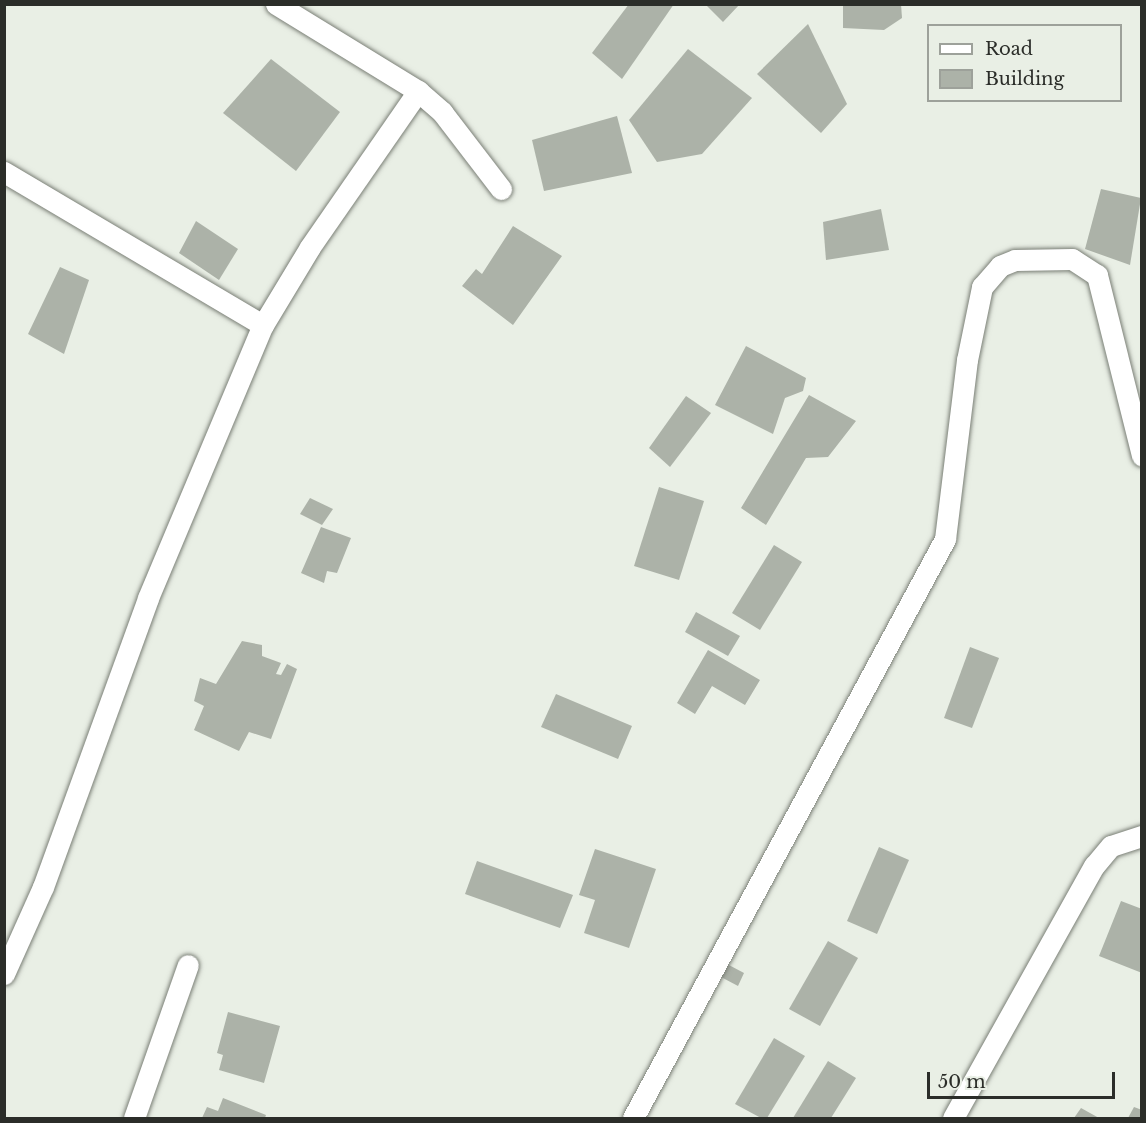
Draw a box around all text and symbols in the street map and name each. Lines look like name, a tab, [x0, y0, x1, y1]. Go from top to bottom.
legend	[927, 24, 1122, 102]
text: Road	[985, 38, 1033, 60]
text: Building	[985, 68, 1064, 90]
scale bar	[930, 1060, 1118, 1098]
text: 50 m	[938, 1071, 986, 1093]

